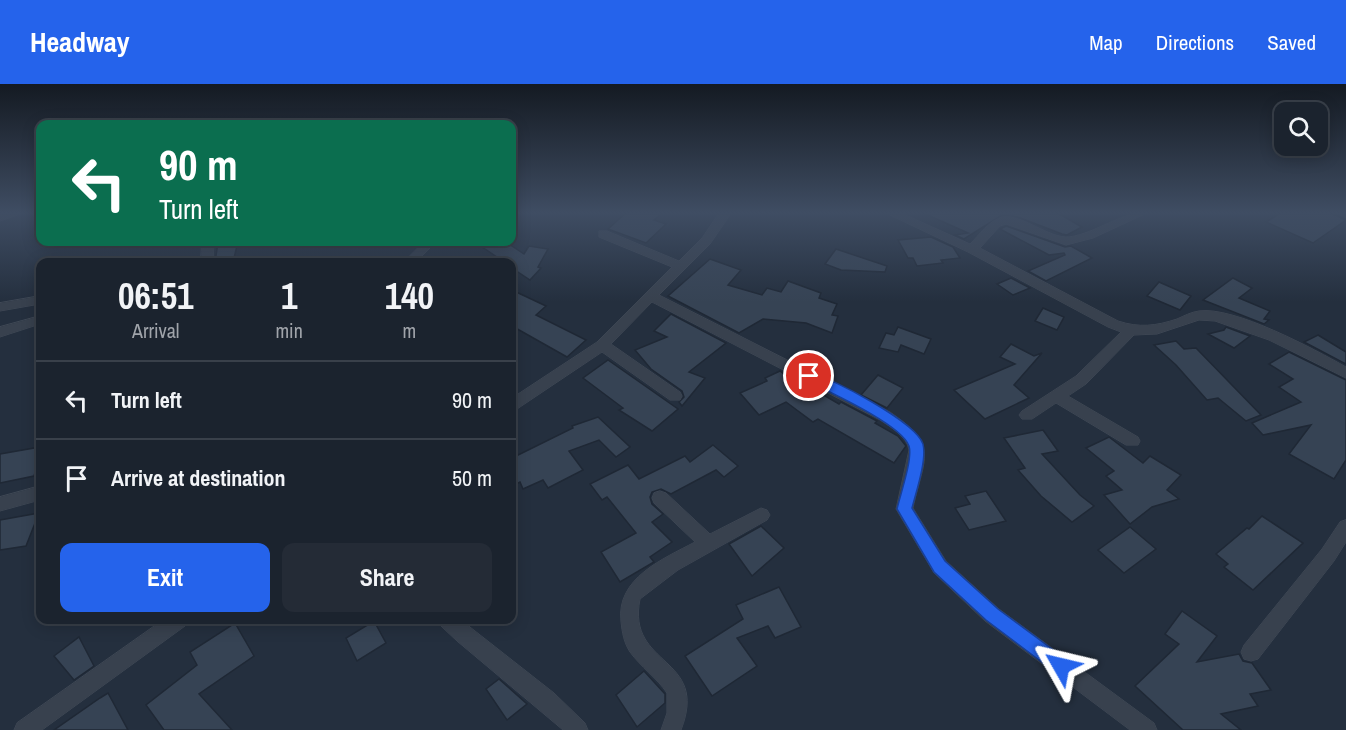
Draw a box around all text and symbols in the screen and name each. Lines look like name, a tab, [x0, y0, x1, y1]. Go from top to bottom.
text: Headway	[30, 23, 130, 61]
text: Map	[1089, 28, 1123, 57]
text: Directions	[1156, 28, 1234, 57]
text: Saved	[1267, 28, 1316, 57]
map controls	[1274, 102, 1328, 156]
button: search	[1274, 102, 1328, 156]
text: 90 m	[159, 137, 238, 193]
icon: left	[60, 144, 138, 222]
text: Turn left	[159, 191, 238, 227]
text: 06:51	[118, 272, 193, 320]
text: 1	[281, 272, 297, 320]
text: 140	[385, 272, 434, 320]
text: Arrival	[132, 317, 179, 344]
text: min	[275, 317, 303, 344]
text: m	[403, 317, 416, 344]
pin	[783, 350, 834, 401]
icon: arrive	[792, 359, 825, 392]
icon: left	[60, 384, 93, 417]
text: Turn left	[111, 385, 182, 415]
text: 90 m	[452, 385, 492, 415]
icon: arrive	[60, 462, 93, 495]
text: Arrive at destination	[111, 463, 285, 493]
text: 50 m	[452, 463, 492, 493]
button: Exit	[60, 543, 270, 612]
button: Share	[282, 543, 492, 612]
position arrow	[1029, 634, 1093, 698]

